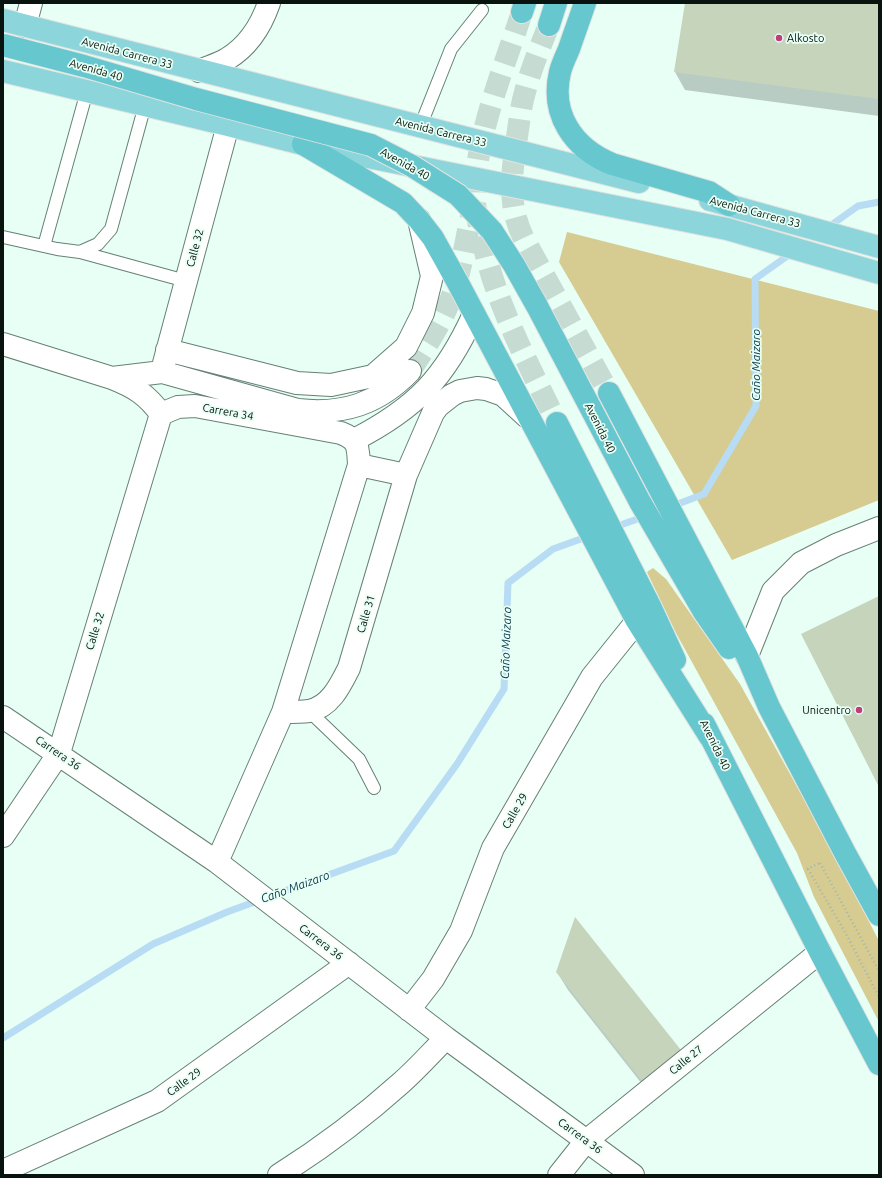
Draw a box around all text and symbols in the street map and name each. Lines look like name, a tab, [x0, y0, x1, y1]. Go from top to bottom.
place label: Alkosto	[787, 31, 824, 45]
marker: Alkosto	[774, 33, 784, 43]
street label: Avenida Carrera 33	[80, 35, 174, 71]
street label: Avenida 40	[68, 56, 124, 84]
street label: Avenida Carrera 33	[394, 114, 488, 150]
street label: Avenida 40	[378, 145, 432, 183]
street label: Avenida Carrera 33	[708, 194, 802, 230]
street label: Calle 32	[184, 227, 206, 269]
water label: Caño Maizaro	[749, 329, 763, 401]
street label: Carrera 34	[201, 401, 255, 423]
street label: Avenida 40	[582, 401, 618, 455]
street label: Calle 31	[354, 593, 378, 635]
water label: Caño Maizaro	[498, 607, 514, 679]
street label: Calle 32	[83, 610, 107, 652]
place label: Unicentro	[802, 703, 851, 717]
marker: Unicentro	[854, 705, 864, 715]
street label: Avenida 40	[697, 718, 733, 772]
street label: Carrera 36	[33, 733, 83, 773]
street label: Calle 29	[499, 791, 531, 831]
water label: Caño Maizaro	[259, 868, 331, 906]
street label: Carrera 36	[296, 921, 346, 963]
street label: Calle 27	[667, 1043, 705, 1077]
street label: Calle 29	[164, 1065, 204, 1099]
street label: Carrera 36	[555, 1116, 605, 1156]

